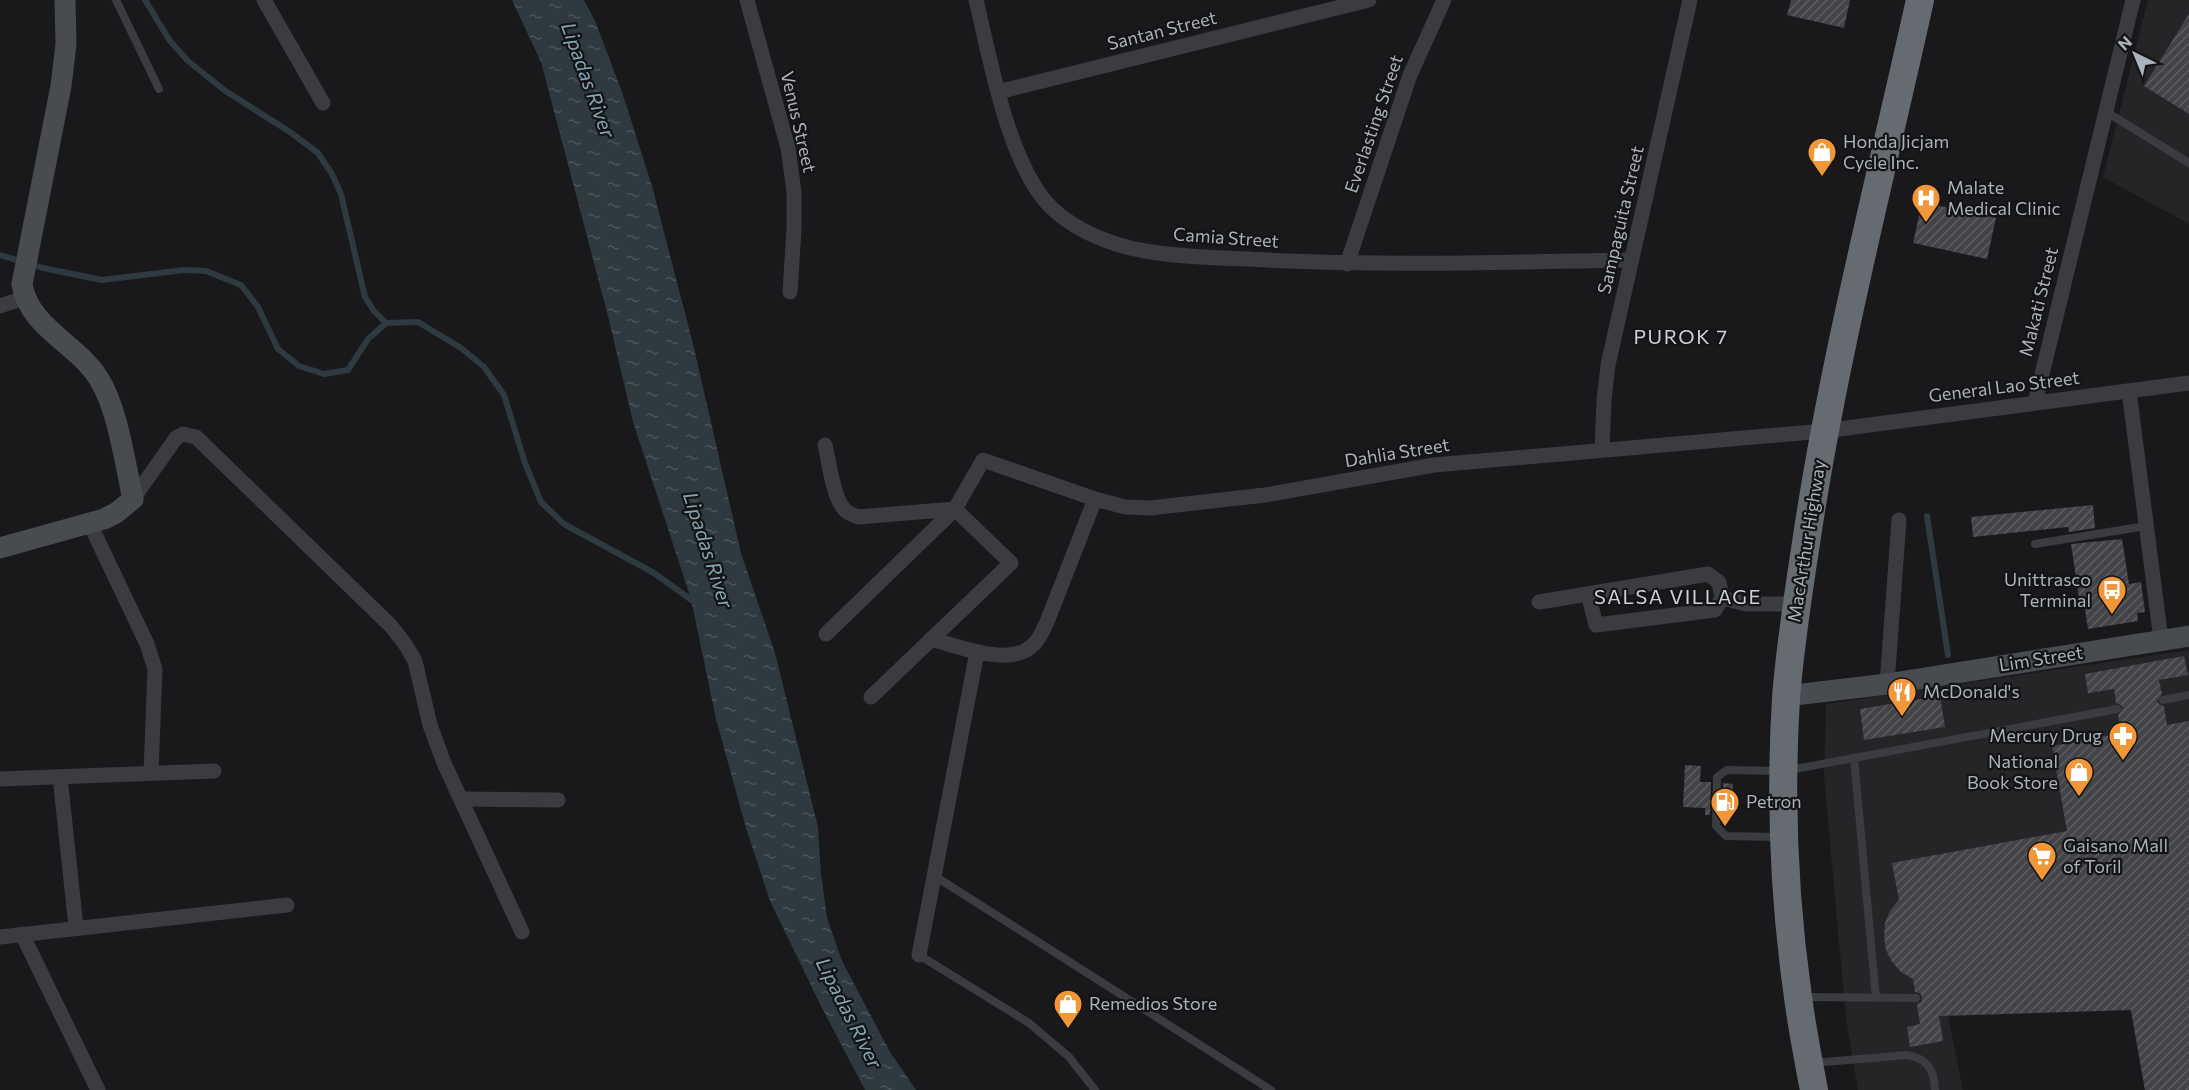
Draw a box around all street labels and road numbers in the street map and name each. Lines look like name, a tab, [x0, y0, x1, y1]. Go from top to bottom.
street label: Santan Street	[1105, 6, 1219, 54]
street label: Everlasting Street	[1339, 52, 1407, 196]
street label: Venus Street	[777, 69, 821, 175]
street label: Sampaguita Street	[1592, 144, 1648, 296]
street label: Camia Street	[1173, 222, 1280, 252]
street label: Makati Street	[2014, 245, 2062, 359]
street label: General Lao Street	[1927, 366, 2081, 406]
street label: Dahlia Street	[1343, 433, 1451, 471]
street label: MacArthur Highway	[1782, 458, 1830, 624]
street label: Lim Street	[1997, 641, 2085, 676]

